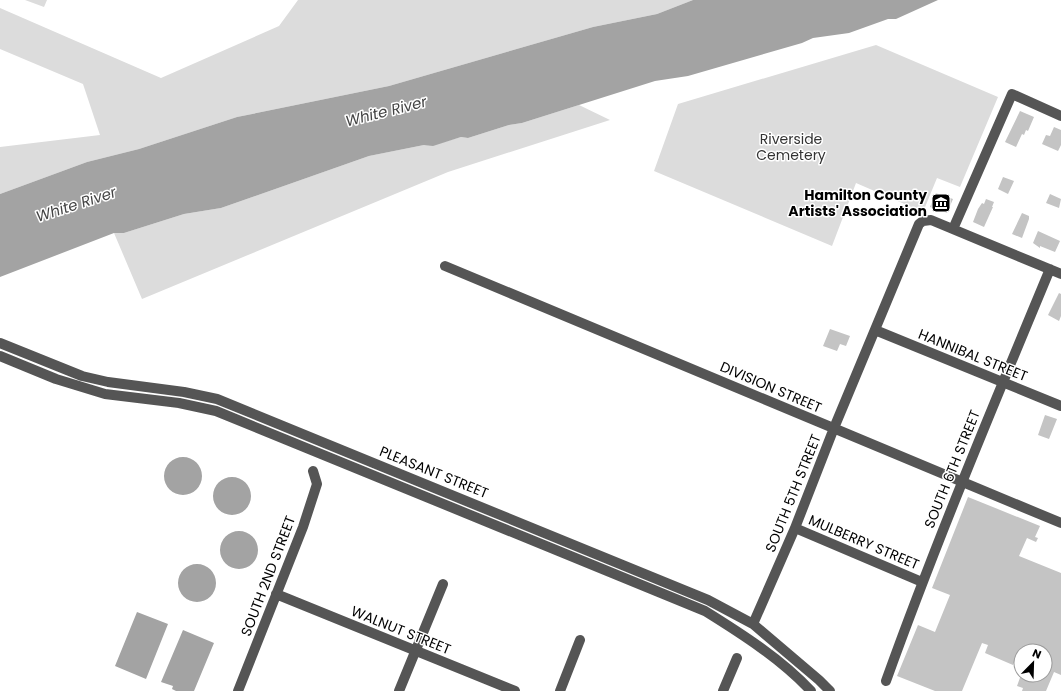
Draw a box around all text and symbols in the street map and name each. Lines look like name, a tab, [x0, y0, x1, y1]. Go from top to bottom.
water label: White River	[343, 91, 429, 131]
park label: Riverside Cemetery	[756, 129, 826, 165]
water label: White River	[33, 181, 119, 227]
place label: Hamilton County Artists' Association	[788, 185, 927, 221]
museum icon: Hamilton County Artists' Association	[930, 192, 952, 214]
street label: HANNIBAL STREET	[915, 324, 1031, 386]
street label: DIVISION STREET	[717, 357, 825, 418]
street label: SOUTH 6TH STREET	[919, 407, 985, 531]
street label: SOUTH 5TH STREET	[760, 431, 826, 555]
street label: PLEASANT STREET	[377, 441, 492, 503]
street label: MULBERRY STREET	[806, 510, 923, 575]
street label: SOUTH 2ND STREET	[236, 513, 300, 639]
street label: WALNUT STREET	[348, 601, 454, 659]
north arrow	[1013, 643, 1053, 683]
text: N	[1030, 645, 1044, 663]

